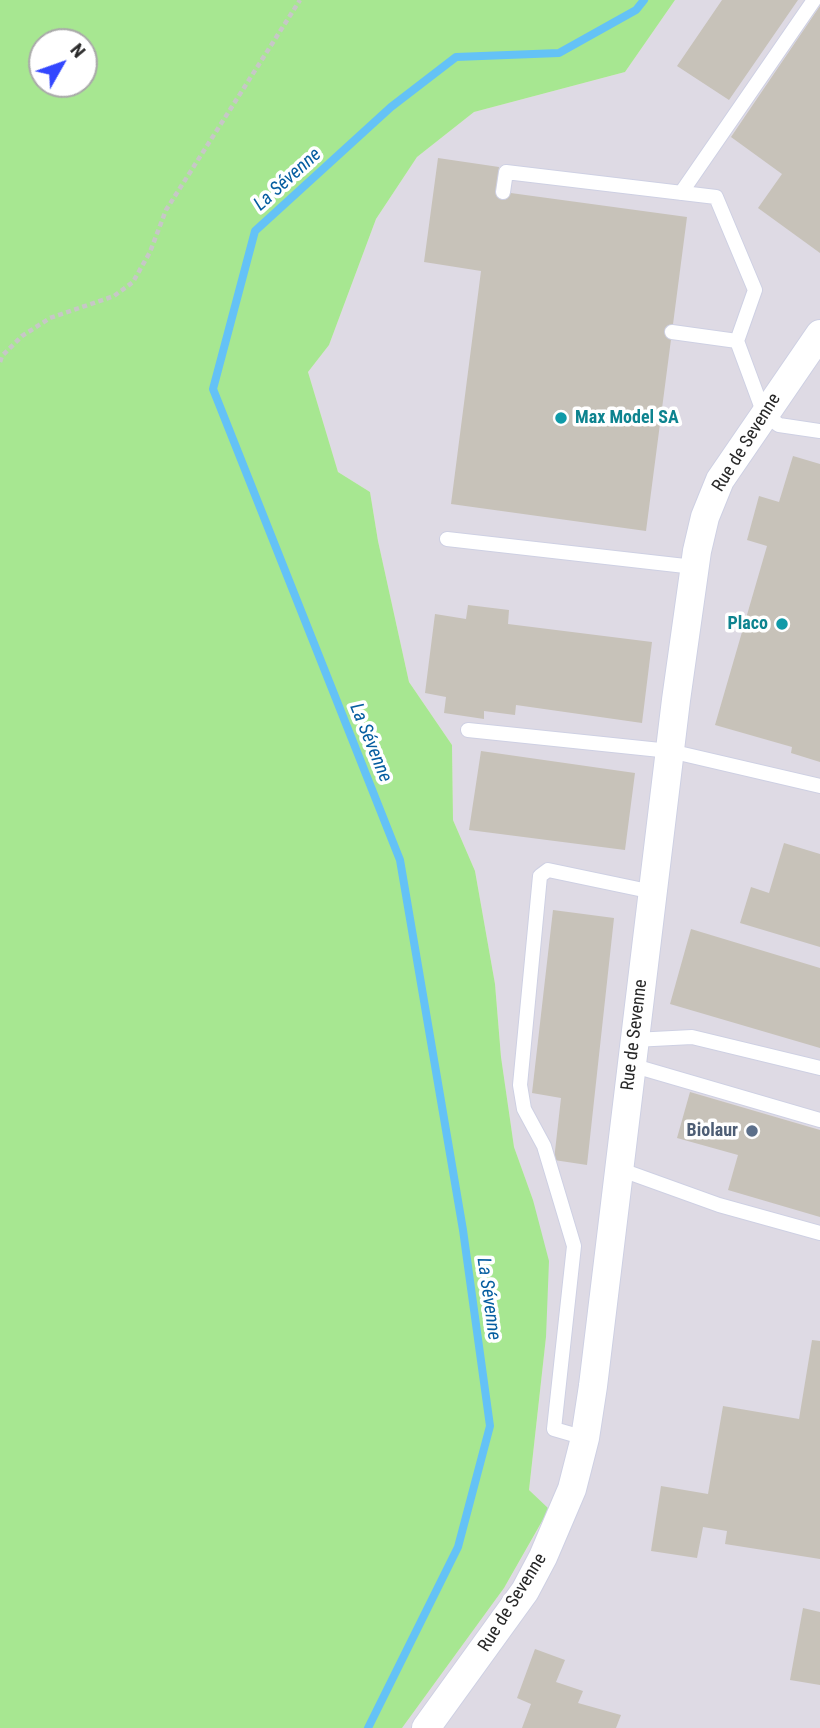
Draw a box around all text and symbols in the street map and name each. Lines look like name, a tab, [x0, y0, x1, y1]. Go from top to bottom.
north arrow	[28, 28, 98, 98]
text: N	[65, 39, 90, 62]
water label: La Sévenne	[250, 144, 326, 216]
street label: Rue de Sevenne	[708, 390, 786, 496]
place label: Max Model SA	[575, 407, 679, 429]
marker: Max Model SA	[553, 410, 569, 426]
place label: Placo	[728, 613, 768, 635]
marker: Placo	[774, 616, 790, 632]
water label: La Sévenne	[344, 700, 396, 786]
street label: Rue de Sevenne	[617, 978, 653, 1092]
place label: Biolaur	[687, 1120, 738, 1142]
marker: Biolaur	[744, 1123, 760, 1139]
water label: La Sévenne	[471, 1256, 505, 1342]
street label: Rue de Sevenne	[474, 1550, 552, 1656]

